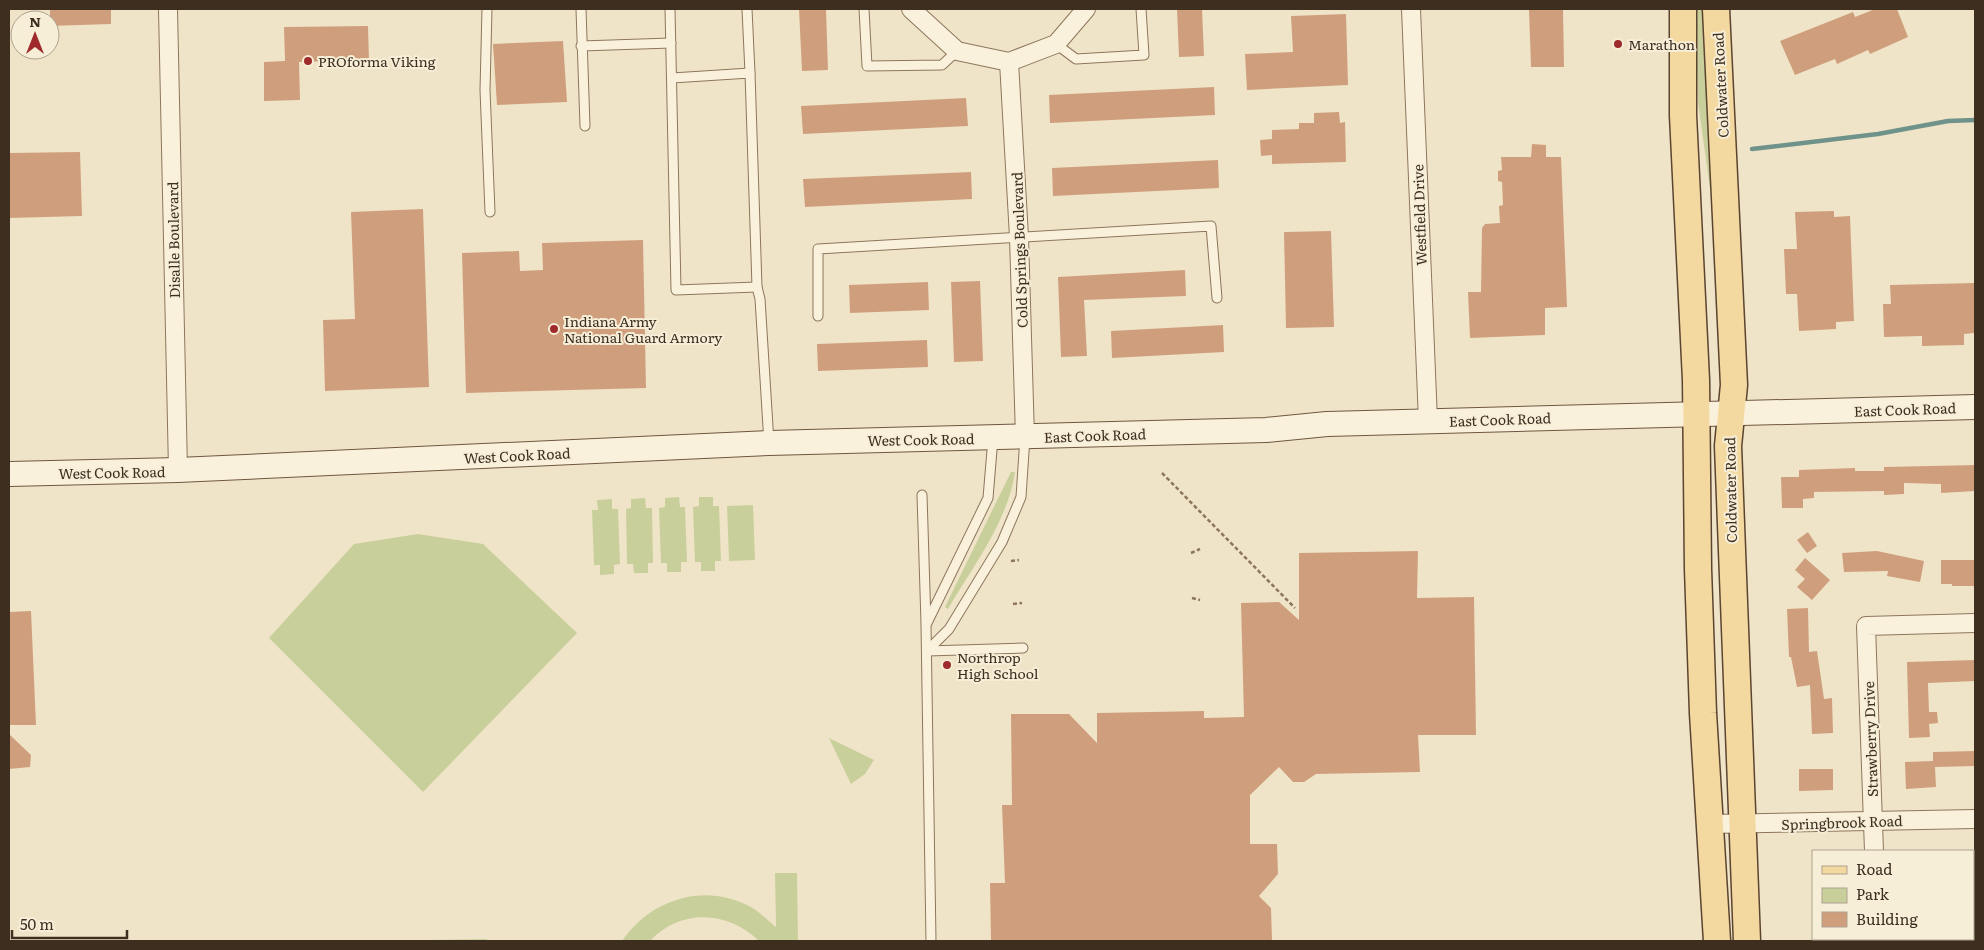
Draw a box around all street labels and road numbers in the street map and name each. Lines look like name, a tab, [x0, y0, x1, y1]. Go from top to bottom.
street label: Coldwater Road	[1707, 31, 1733, 138]
street label: Westfield Drive	[1407, 164, 1431, 266]
street label: Cold Springs Boulevard	[1006, 171, 1032, 328]
street label: Disalle Boulevard	[162, 181, 184, 299]
street label: East Cook Road	[1854, 397, 1957, 421]
street label: East Cook Road	[1449, 407, 1552, 431]
street label: East Cook Road	[1044, 423, 1147, 447]
street label: West Cook Road	[867, 428, 975, 450]
street label: Coldwater Road	[1719, 436, 1741, 543]
street label: West Cook Road	[463, 442, 571, 468]
street label: West Cook Road	[58, 461, 166, 483]
street label: Strawberry Drive	[1858, 681, 1882, 797]
street label: Springbrook Road	[1781, 810, 1903, 834]

